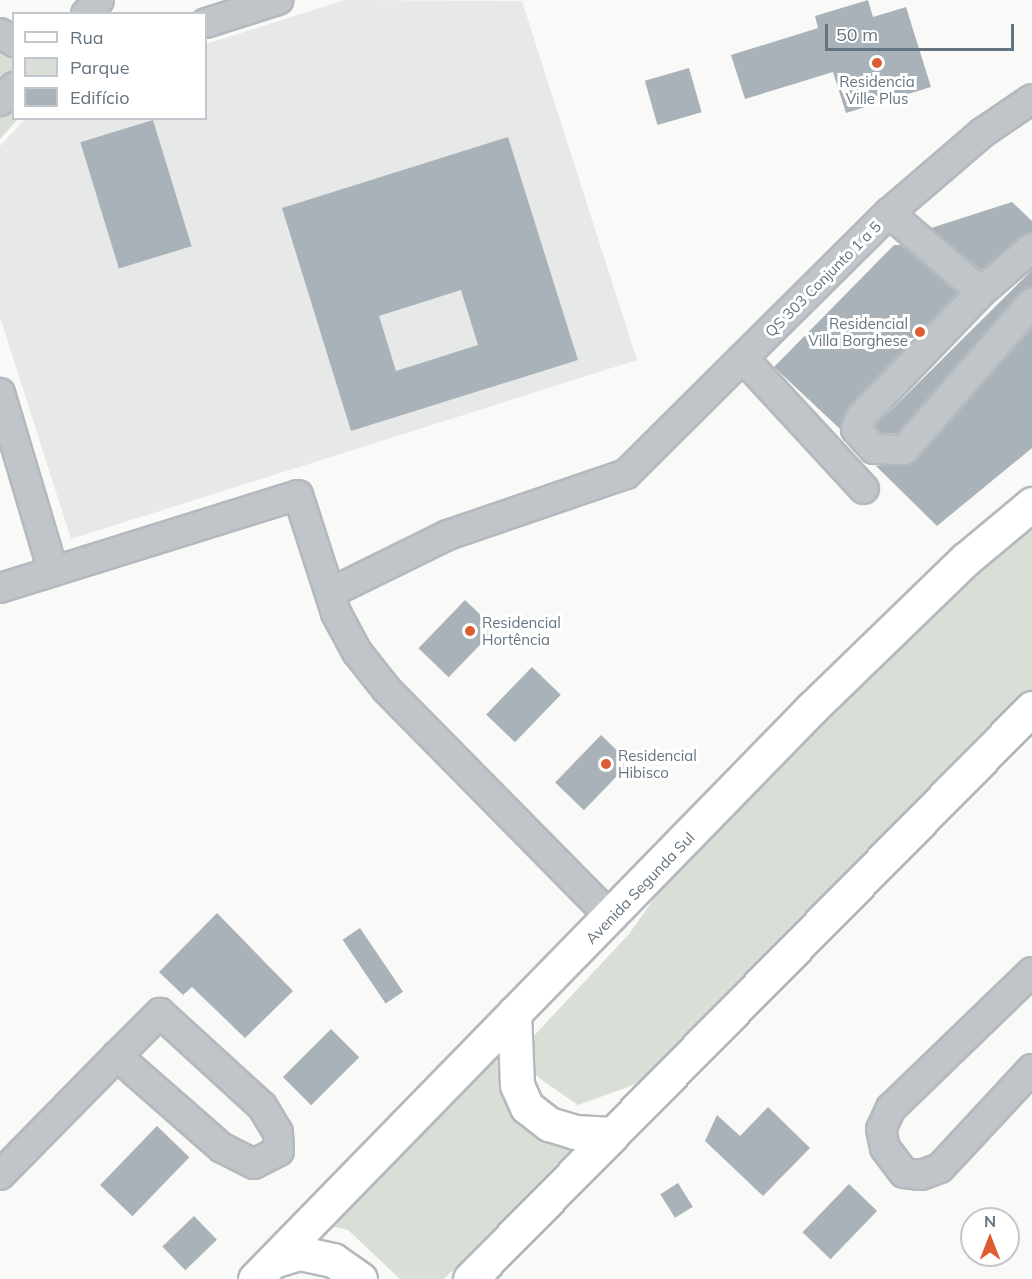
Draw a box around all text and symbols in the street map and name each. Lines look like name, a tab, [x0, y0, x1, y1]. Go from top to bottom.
legend	[12, 12, 207, 120]
scale bar	[828, 12, 1017, 50]
text: 50 m	[836, 23, 878, 46]
text: Rua	[70, 26, 104, 49]
text: Parque	[70, 56, 129, 79]
marker: Residencia Ville Plus	[870, 56, 884, 70]
place label: Residencia Ville Plus	[839, 72, 915, 107]
text: Edifício	[70, 86, 129, 109]
street label: QS 303 Conjunto 1 a 5	[761, 217, 885, 341]
place label: Residencial Villa Borghese	[808, 314, 908, 349]
marker: Residencial Villa Borghese	[913, 325, 927, 339]
place label: Residencial Hortência	[482, 613, 561, 648]
marker: Residencial Hortência	[463, 624, 477, 638]
place label: Residencial Hibisco	[618, 746, 697, 781]
marker: Residencial Hibisco	[599, 757, 613, 771]
street label: Avenida Segunda Sul	[582, 828, 698, 948]
north arrow	[960, 1207, 1020, 1267]
text: N	[984, 1211, 996, 1231]

